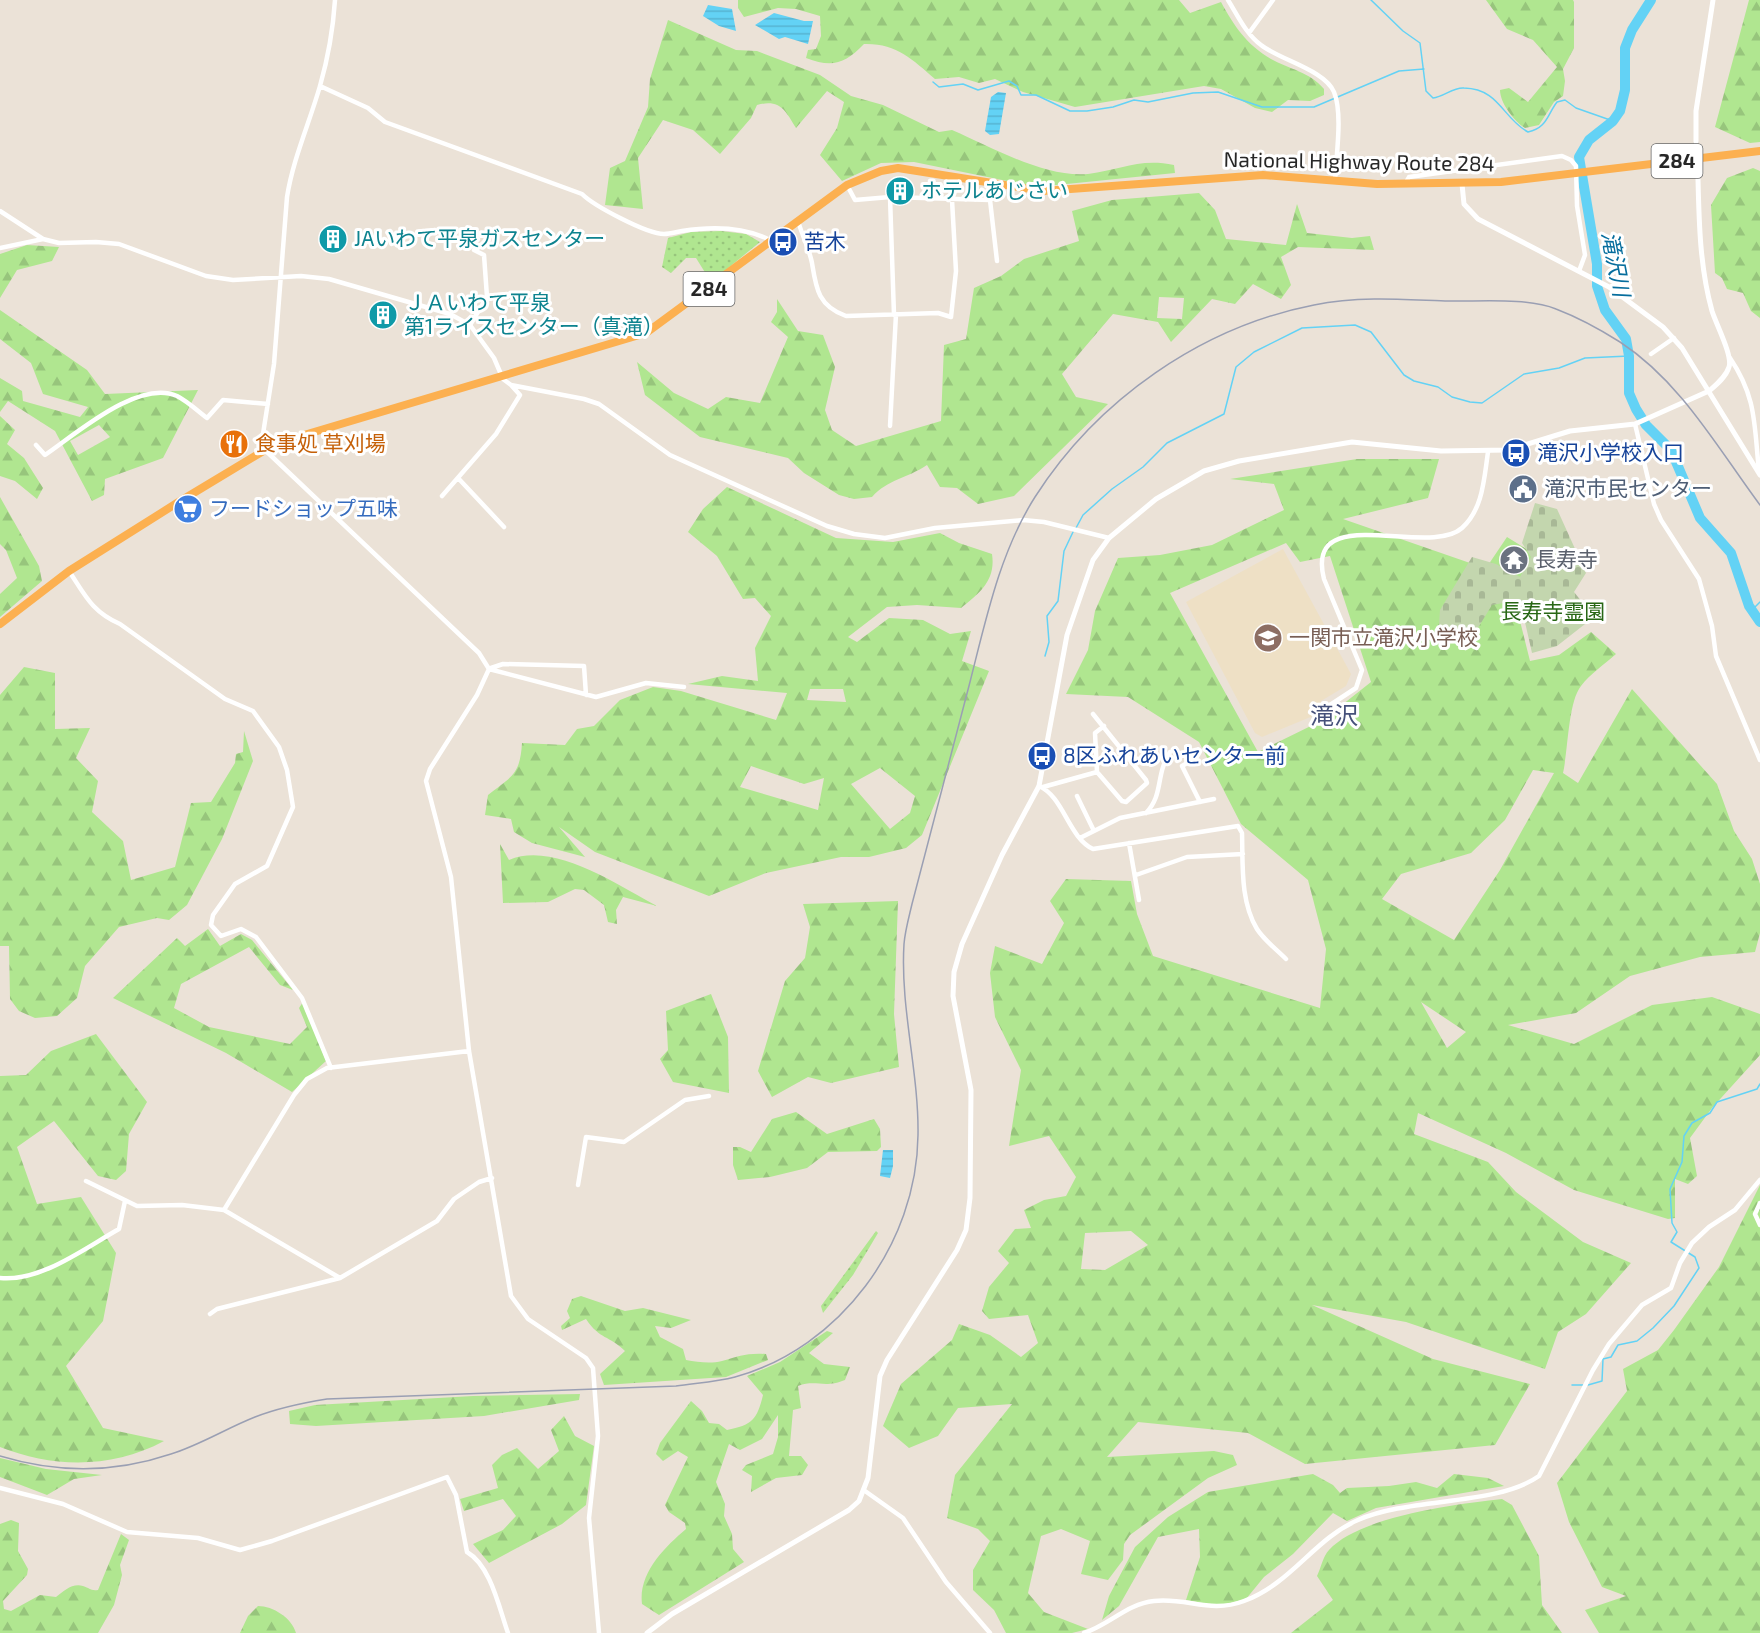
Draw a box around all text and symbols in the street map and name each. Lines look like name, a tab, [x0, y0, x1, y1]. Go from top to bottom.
road number: 284	[1652, 144, 1702, 178]
street label: National Highway Route 284	[1223, 146, 1495, 175]
building icon: ホテルあじさい	[884, 175, 916, 207]
place label: ホテルあじさい	[921, 177, 1068, 202]
building icon: JAいわて平泉ガスセンター	[317, 223, 349, 255]
place label: JAいわて平泉ガスセンター	[354, 225, 605, 250]
bus stop icon: 苦木	[767, 226, 799, 258]
place label: 苦木	[804, 228, 846, 253]
water label: 滝沢川	[1598, 229, 1636, 301]
road number: 284	[684, 272, 734, 306]
place label: ＪＡいわて平泉 第1ライスセンター（真滝）	[404, 289, 664, 338]
building icon: ＪＡいわて平泉 第1ライスセンター（真滝）	[367, 299, 399, 331]
restaurant icon: 食事処 草刈場	[218, 428, 250, 460]
place label: 食事処 草刈場	[255, 430, 386, 455]
bus stop icon: 滝沢小学校入口	[1500, 437, 1532, 469]
place label: 滝沢小学校入口	[1537, 439, 1684, 464]
public building icon: 滝沢市民センター	[1507, 473, 1539, 505]
place label: 滝沢市民センター	[1544, 475, 1712, 500]
supermarket icon: フードショップ五味	[172, 493, 204, 525]
place label: フードショップ五味	[209, 495, 398, 520]
temple icon: 長寿寺	[1498, 544, 1530, 576]
place label: 長寿寺	[1535, 546, 1598, 571]
park label: 長寿寺霊園	[1501, 598, 1606, 623]
school or university icon: 一関市立滝沢小学校	[1252, 622, 1284, 654]
place label: 一関市立滝沢小学校	[1289, 624, 1478, 649]
district label: 滝沢	[1310, 700, 1358, 729]
bus stop icon: 8区ふれあいセンター前	[1026, 740, 1058, 772]
place label: 8区ふれあいセンター前	[1063, 742, 1286, 767]

